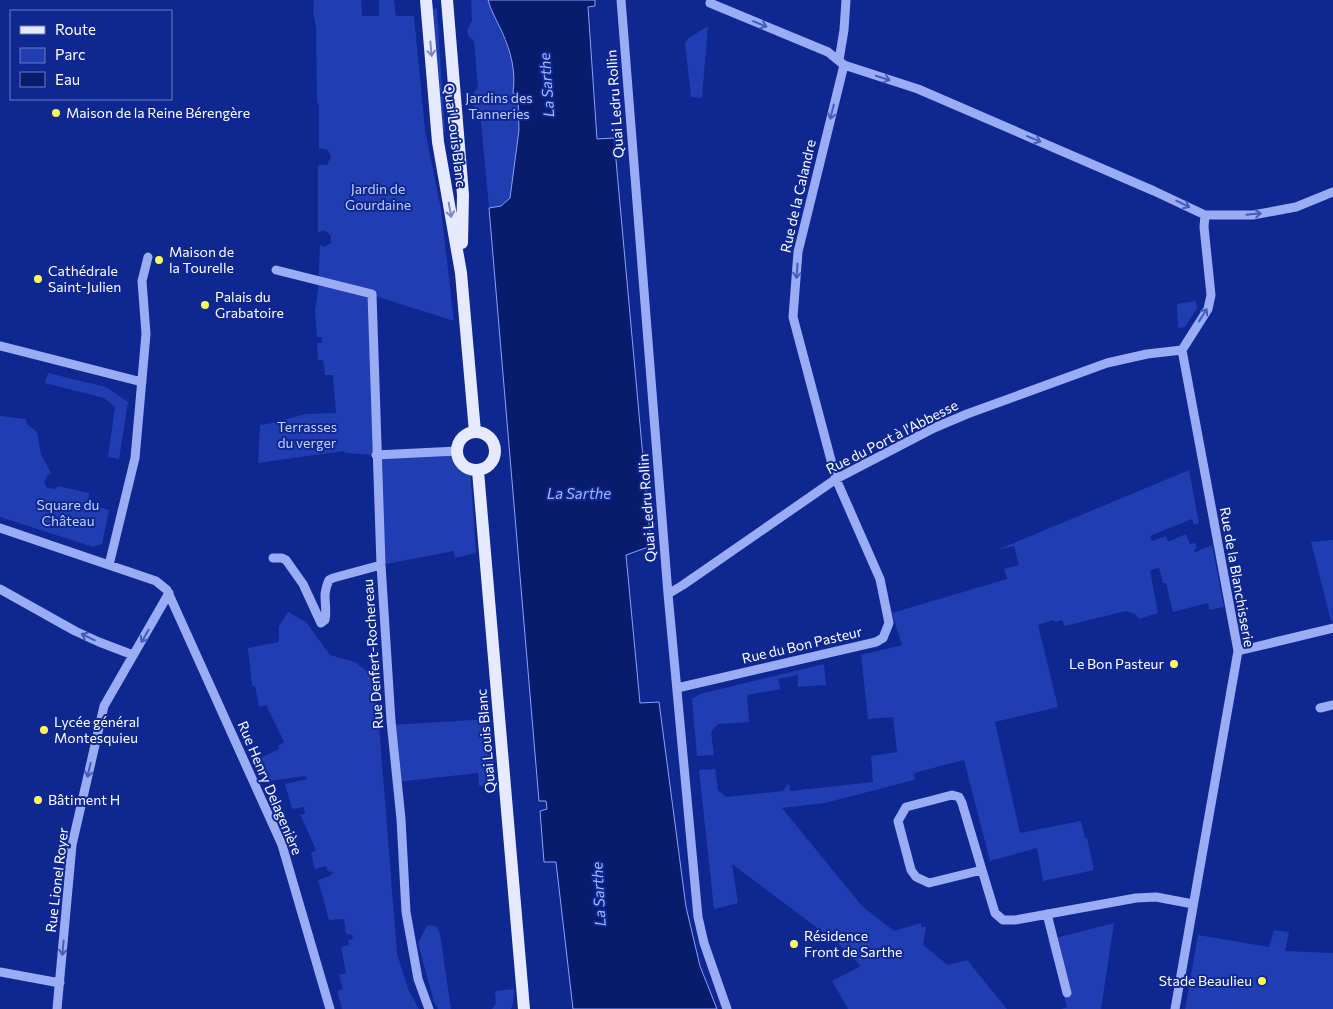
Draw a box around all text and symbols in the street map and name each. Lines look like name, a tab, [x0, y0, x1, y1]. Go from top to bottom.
legend	[10, 10, 172, 100]
text: Route	[55, 20, 96, 38]
one-way arrow	[752, 20, 767, 30]
one-way arrow	[426, 40, 435, 56]
text: Parc	[55, 45, 85, 63]
street label: Quai Ledru Rollin	[602, 49, 627, 159]
water label: La Sarthe	[535, 52, 557, 118]
text: Eau	[55, 70, 80, 88]
one-way arrow	[875, 74, 891, 83]
street label: Quai Louis Blanc	[441, 82, 470, 188]
park label: Jardins des Tanneries	[465, 89, 533, 122]
place label: Maison de la Reine Bérengère	[66, 104, 250, 121]
one-way arrow	[827, 104, 837, 120]
marker: Maison de la Reine Bérengère	[50, 107, 62, 119]
one-way arrow	[1026, 134, 1041, 144]
street label: Rue de la Calandre	[776, 138, 819, 254]
park label: Jardin de Gourdaine	[345, 180, 411, 213]
one-way arrow	[1175, 200, 1190, 210]
one-way arrow	[446, 201, 456, 217]
one-way arrow	[1245, 209, 1261, 219]
place label: Maison de la Tourelle	[169, 243, 234, 276]
marker: Maison de la Tourelle	[153, 254, 165, 266]
place label: Cathédrale Saint-Julien	[48, 262, 121, 295]
one-way arrow	[792, 262, 801, 278]
marker: Cathédrale Saint-Julien	[32, 273, 44, 285]
place label: Palais du Grabatoire	[215, 288, 284, 321]
marker: Palais du Grabatoire	[199, 299, 211, 311]
one-way arrow	[1198, 309, 1208, 323]
street label: Rue du Port à l'Abbesse	[823, 396, 961, 477]
park label: Terrasses du verger	[277, 418, 337, 451]
street label: Quai Ledru Rollin	[634, 453, 659, 563]
water label: La Sarthe	[547, 484, 611, 502]
park label: Square du Château	[37, 496, 99, 529]
street label: Rue de la Blanchisserie	[1217, 505, 1258, 648]
street label: Rue Denfert-Rochereau	[359, 579, 386, 730]
street label: Rue du Bon Pasteur	[740, 622, 864, 667]
one-way arrow	[139, 628, 149, 642]
one-way arrow	[81, 632, 96, 641]
place label: Le Bon Pasteur	[1069, 655, 1164, 672]
marker: Le Bon Pasteur	[1168, 658, 1180, 670]
street label: Quai Louis Blanc	[472, 688, 499, 794]
place label: Lycée général Montesquieu	[54, 713, 140, 746]
street label: Rue Henry Delagenière	[235, 718, 306, 857]
marker: Lycée général Montesquieu	[38, 724, 50, 736]
one-way arrow	[84, 762, 93, 778]
place label: Bâtiment H	[48, 791, 120, 808]
marker: Bâtiment H	[32, 794, 44, 806]
street label: Rue Lionel Royer	[42, 826, 71, 933]
water label: La Sarthe	[587, 861, 609, 927]
place label: Résidence Front de Sarthe	[804, 927, 902, 960]
marker: Résidence Front de Sarthe	[788, 938, 800, 950]
one-way arrow	[58, 940, 68, 956]
place label: Stade Beaulieu	[1159, 972, 1252, 989]
marker: Stade Beaulieu	[1256, 975, 1268, 987]

